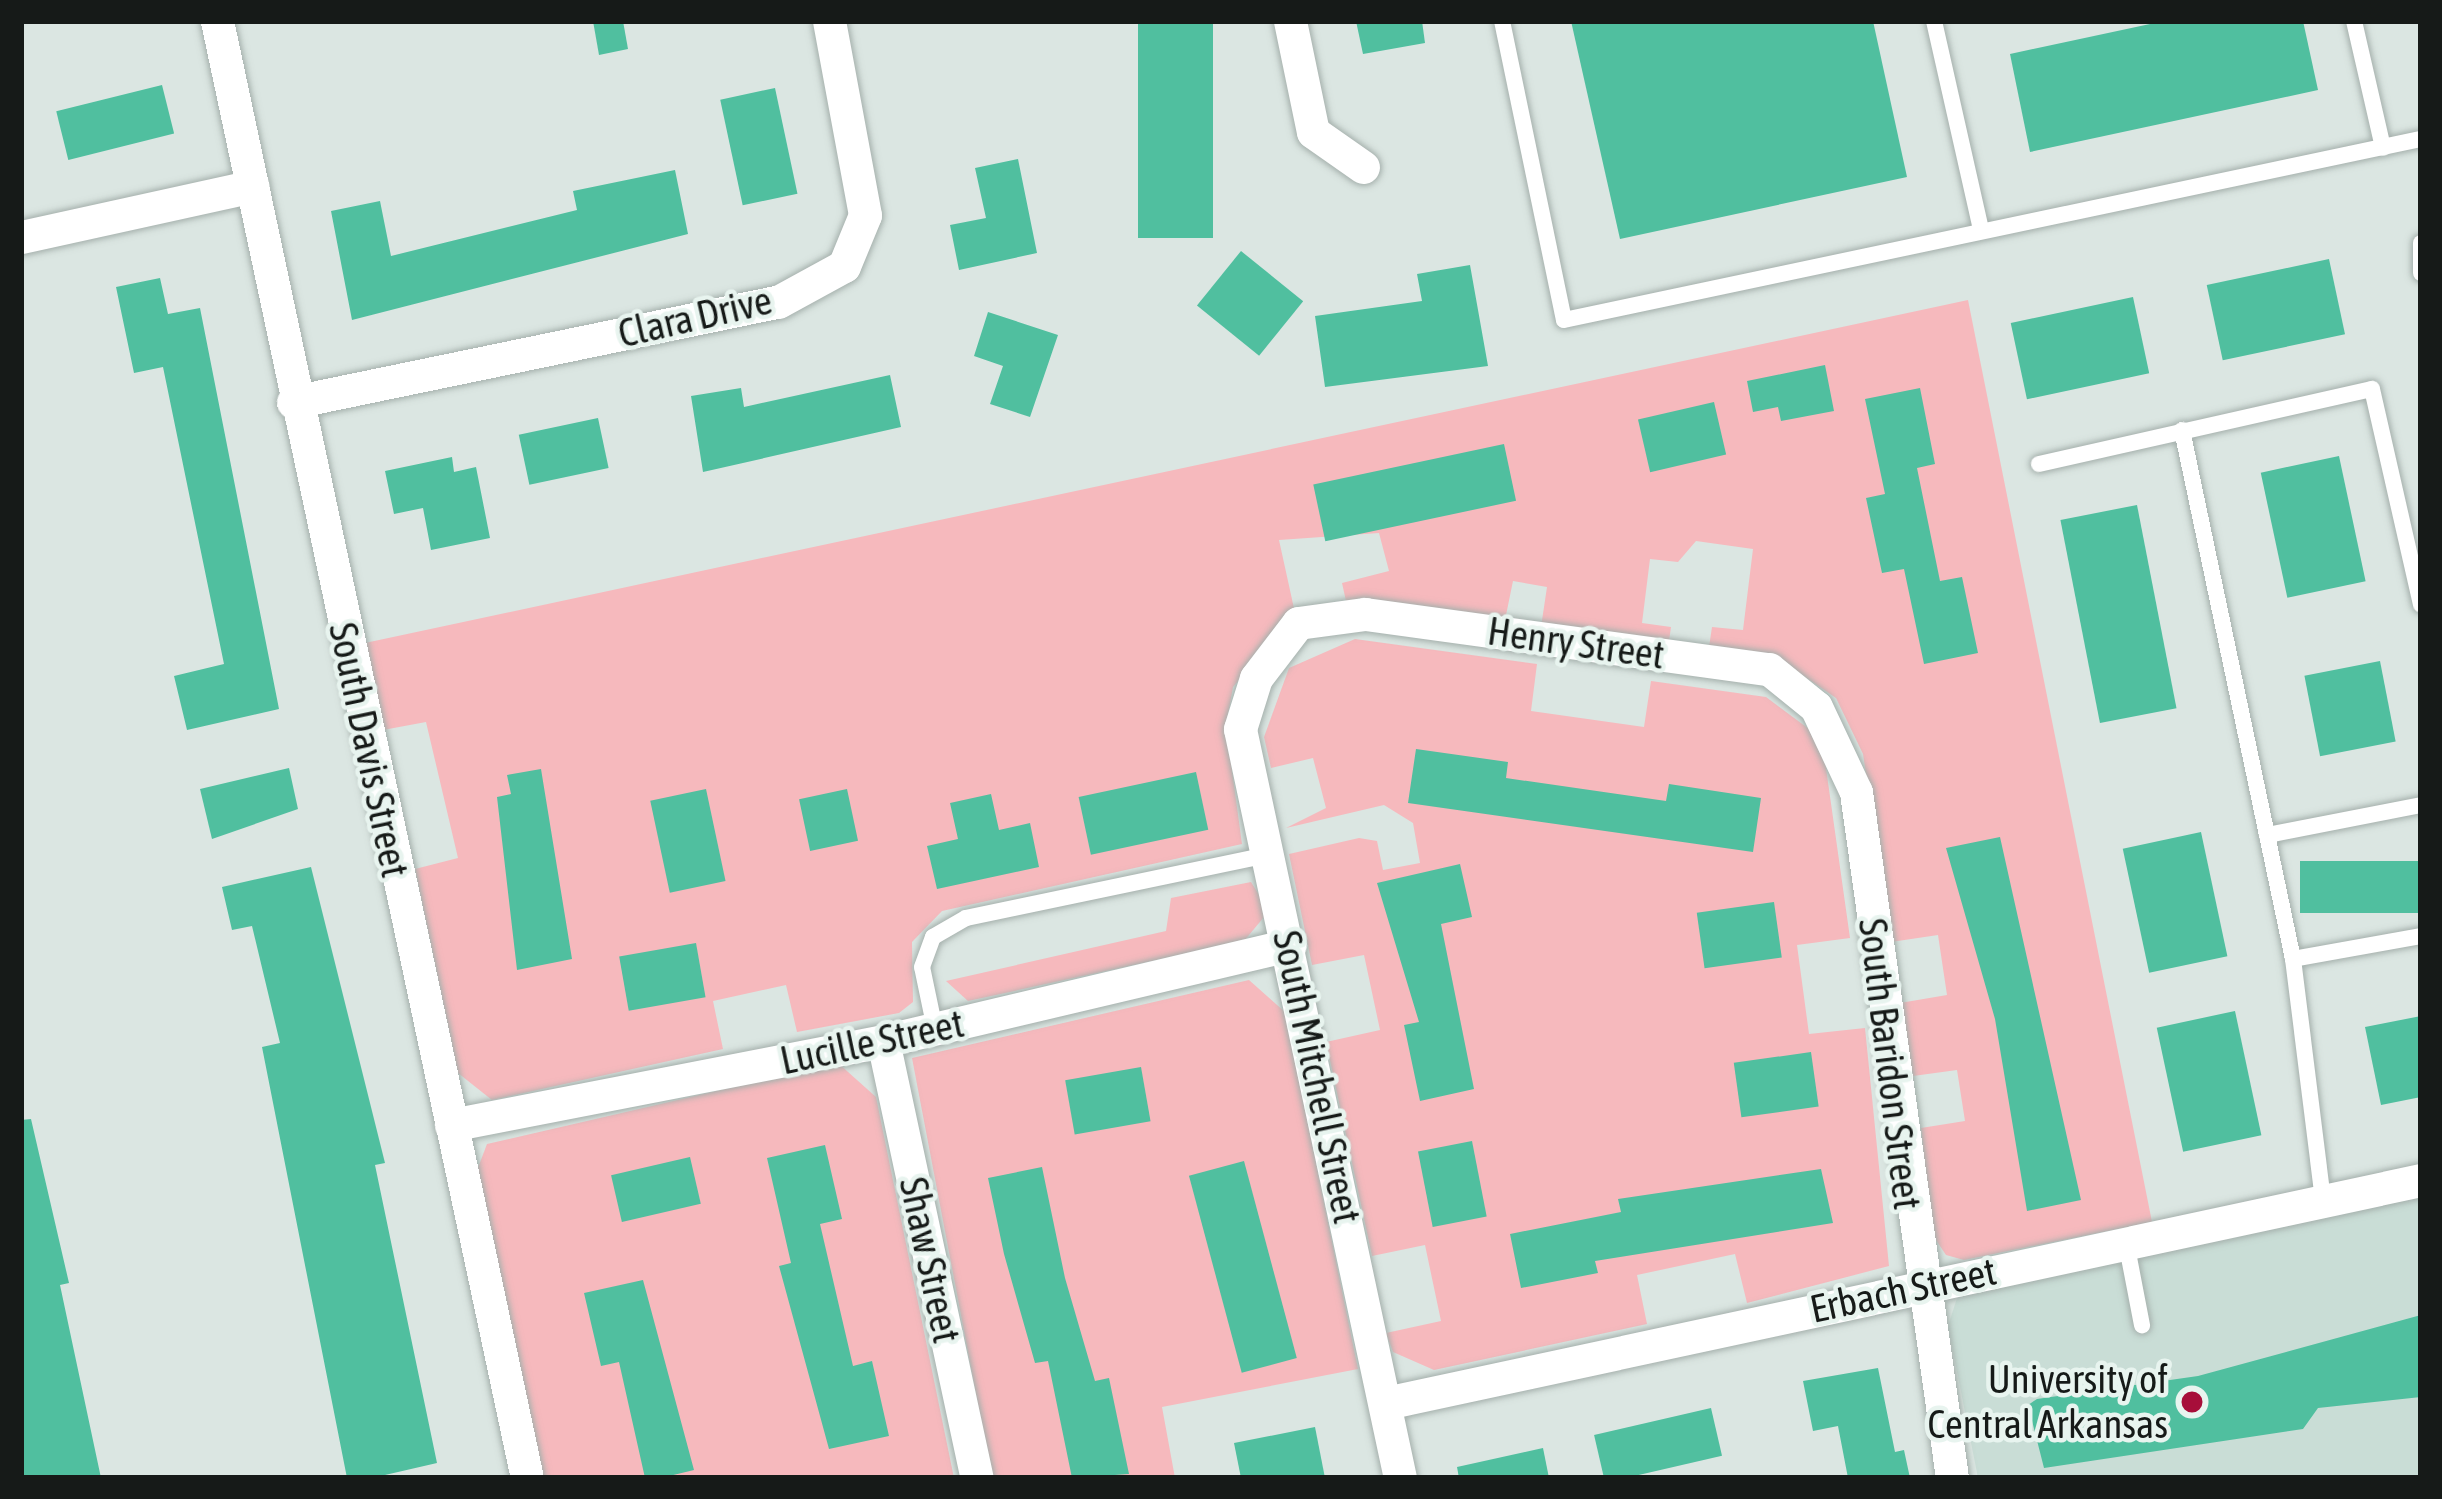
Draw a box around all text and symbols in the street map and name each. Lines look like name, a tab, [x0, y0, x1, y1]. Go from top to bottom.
street label: Clara Drive	[614, 277, 776, 357]
street label: Henry Street	[1485, 607, 1667, 679]
street label: South Davis Street	[319, 619, 419, 881]
street label: South Baridon Street	[1849, 916, 1931, 1212]
street label: South Mitchell Street	[1263, 927, 1371, 1227]
street label: Lucille Street	[776, 1000, 968, 1084]
street label: Shaw Street	[890, 1173, 970, 1347]
street label: Erbach Street	[1806, 1247, 2000, 1333]
place label: University of Central Arkansas	[1928, 1357, 2168, 1448]
marker: University of Central Arkansas	[2179, 1389, 2205, 1415]

